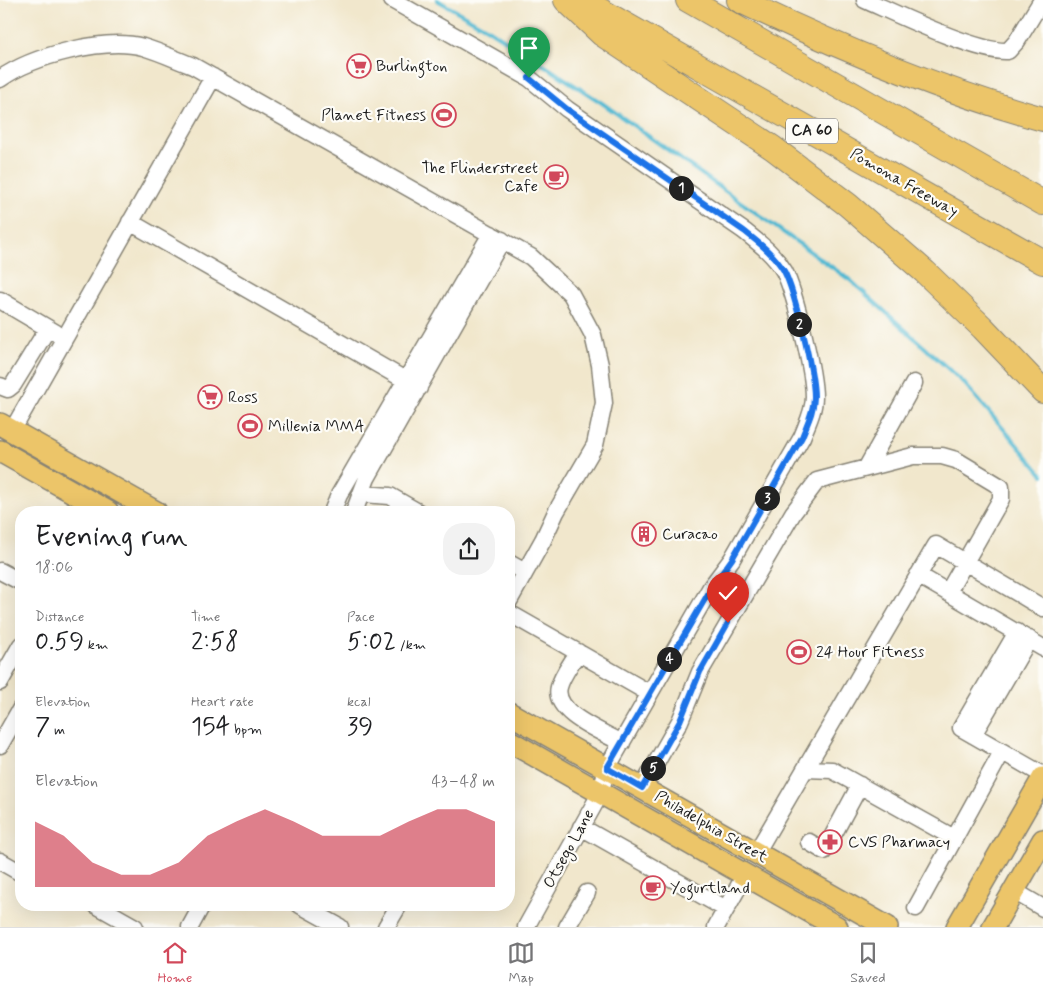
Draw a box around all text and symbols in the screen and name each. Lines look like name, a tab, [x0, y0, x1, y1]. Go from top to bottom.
pin	[508, 27, 550, 78]
icon: arrive	[515, 34, 543, 62]
supermarket icon: Burlington	[346, 53, 372, 79]
place label: Burlington	[376, 56, 447, 78]
sports icon: Planet Fitness	[431, 102, 457, 128]
place label: Planet Fitness	[321, 105, 426, 126]
road number: CA 60	[786, 118, 838, 144]
street label: Pomona Freeway	[846, 144, 962, 222]
place label: The Flinderstreet Cafe	[421, 158, 538, 197]
cafe icon: The Flinderstreet Cafe	[543, 164, 569, 190]
pin: 1	[668, 176, 694, 200]
text: 1	[678, 179, 685, 197]
pin: 2	[786, 312, 812, 336]
text: 2	[796, 315, 803, 333]
supermarket icon: Ross	[197, 384, 223, 410]
place label: Ross	[228, 387, 258, 408]
sports icon: Millenia MMA	[237, 413, 263, 439]
place label: Millenia MMA	[268, 416, 364, 437]
pin: 3	[754, 486, 780, 510]
text: 3	[764, 489, 771, 507]
text: Evening run	[35, 519, 188, 556]
building icon: Curacao	[631, 521, 657, 547]
button: share	[443, 523, 495, 575]
place label: Curacao	[662, 524, 718, 545]
text: 18:06	[35, 557, 73, 578]
pin	[707, 572, 749, 623]
icon: check	[714, 579, 742, 607]
text: Distance	[35, 608, 84, 626]
text: Time	[191, 608, 220, 626]
text: Pace	[347, 608, 375, 626]
text: 0.59	[35, 626, 84, 659]
text: 2:58	[191, 626, 239, 659]
text: 5:02	[347, 626, 396, 659]
text: km	[84, 636, 108, 654]
text: /km	[396, 636, 426, 654]
sports icon: 24 Hour Fitness	[786, 639, 812, 665]
place label: 24 Hour Fitness	[816, 642, 924, 663]
pin: 4	[656, 646, 682, 672]
text: 4	[665, 650, 674, 668]
text: Elevation	[35, 693, 90, 711]
text: Heart rate	[191, 693, 254, 711]
text: kcal	[347, 693, 371, 711]
text: 7	[35, 711, 50, 744]
text: 154	[191, 711, 230, 744]
text: 39	[347, 711, 373, 744]
text: m	[50, 721, 65, 739]
text: bpm	[230, 721, 262, 739]
pin: 5	[640, 756, 666, 780]
text: 5	[649, 759, 658, 777]
text: Elevation	[35, 771, 98, 792]
text: 43–48 m	[431, 771, 495, 792]
street label: Philadelphia Street	[651, 786, 772, 868]
street label: Otsego Lane	[539, 806, 600, 893]
pharmacy icon: CVS Pharmacy	[817, 829, 843, 855]
place label: CVS Pharmacy	[848, 832, 950, 853]
cafe icon: Yogurtland	[640, 875, 666, 901]
place label: Yogurtland	[670, 878, 750, 900]
tab: Home	[157, 939, 192, 987]
tab: Map	[507, 939, 535, 987]
tab: Saved	[850, 939, 886, 987]

